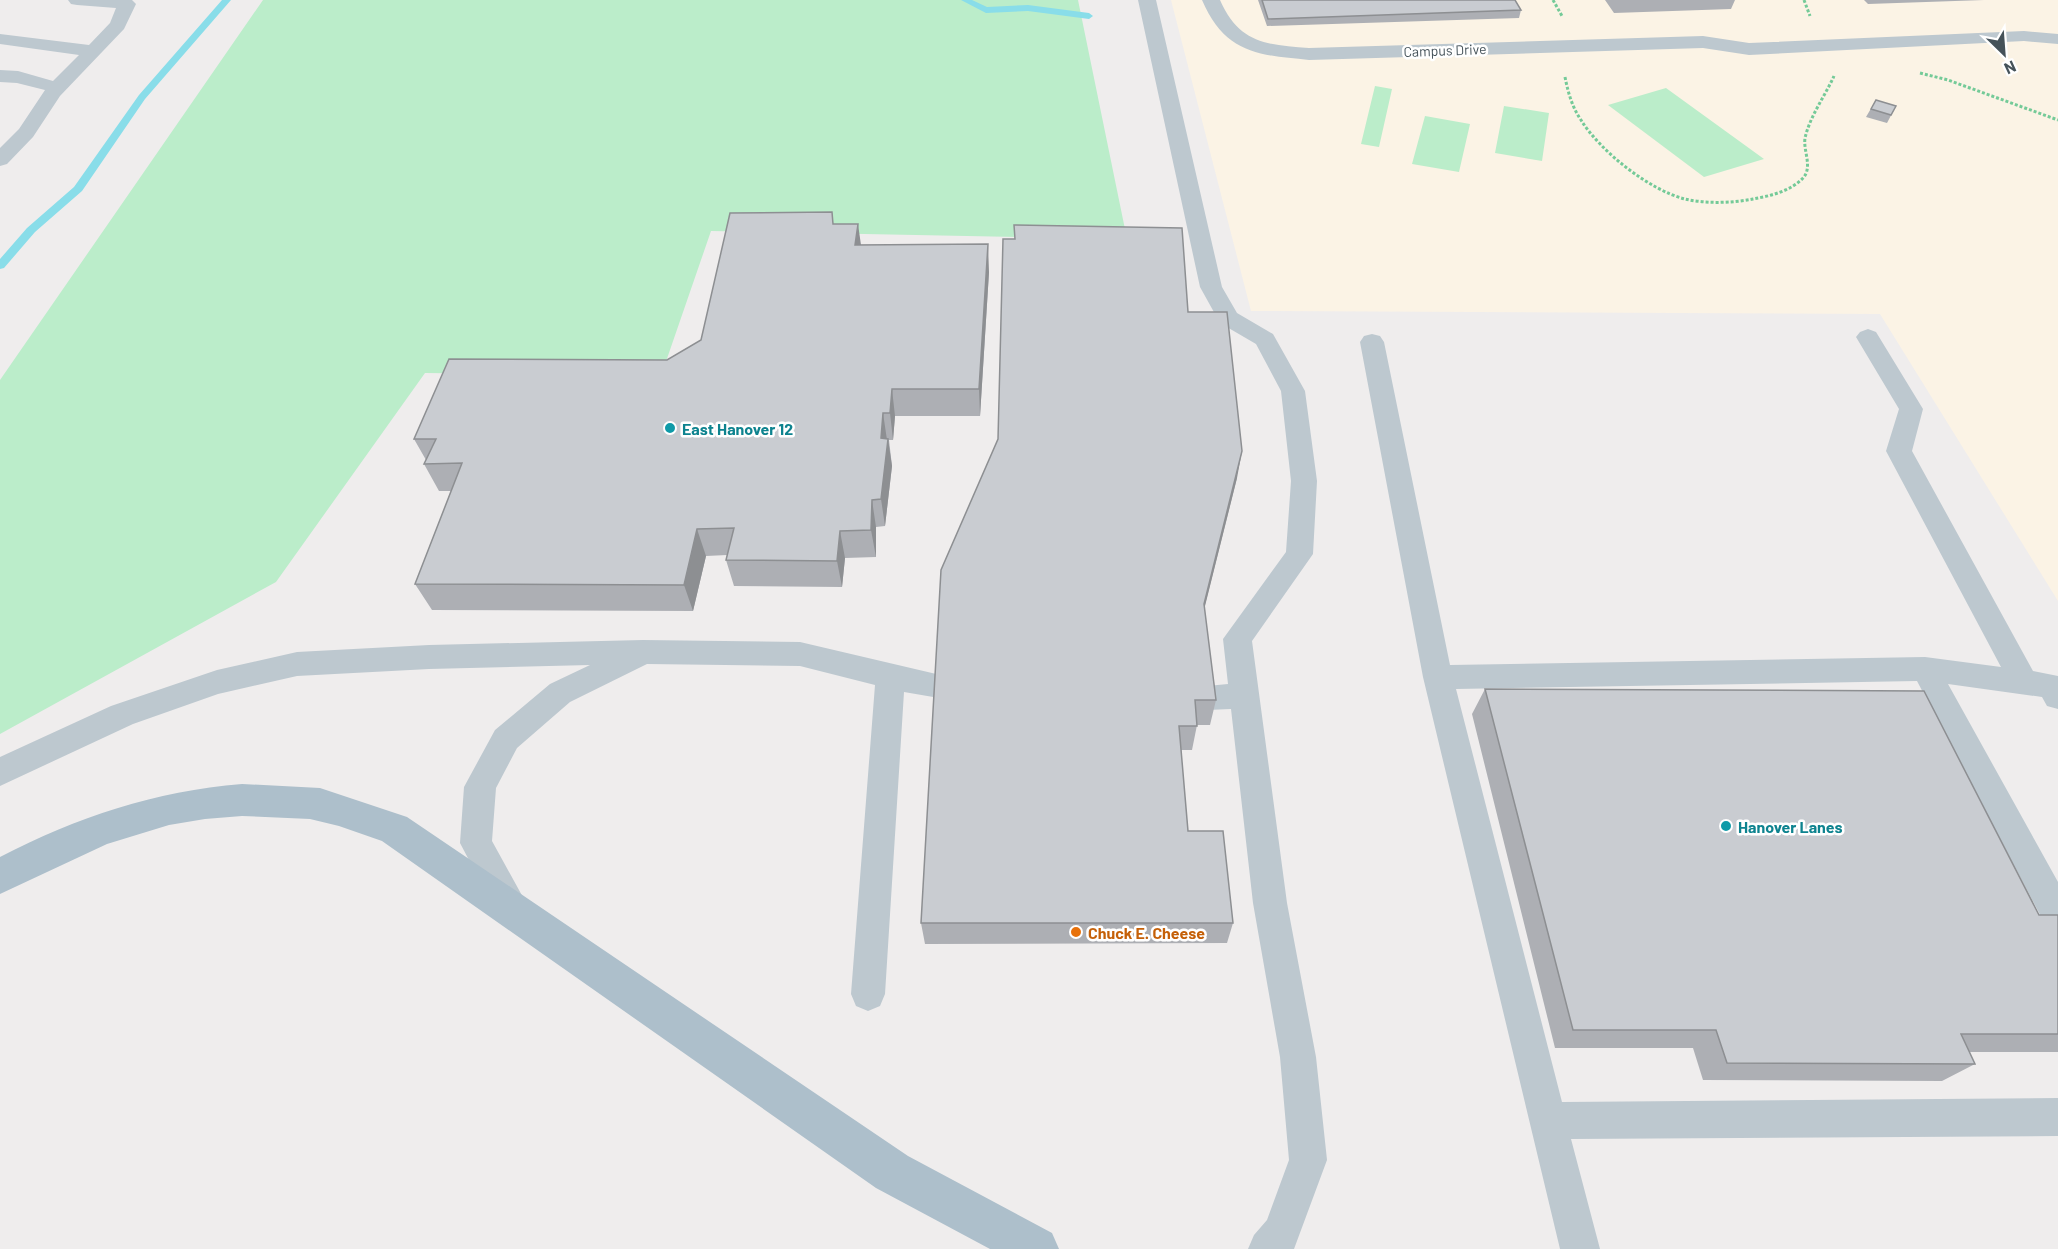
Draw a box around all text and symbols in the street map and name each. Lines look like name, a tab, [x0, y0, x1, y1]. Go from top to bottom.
north arrow	[1974, 24, 2034, 84]
street label: Campus Drive	[1403, 40, 1487, 60]
text: N	[2002, 57, 2019, 79]
place label: East Hanover 12	[682, 419, 793, 438]
marker: East Hanover 12	[663, 421, 677, 435]
place label: Hanover Lanes	[1738, 817, 1842, 836]
marker: Hanover Lanes	[1719, 819, 1733, 833]
place label: Chuck E. Cheese	[1088, 923, 1205, 942]
marker: Chuck E. Cheese	[1069, 925, 1083, 939]

